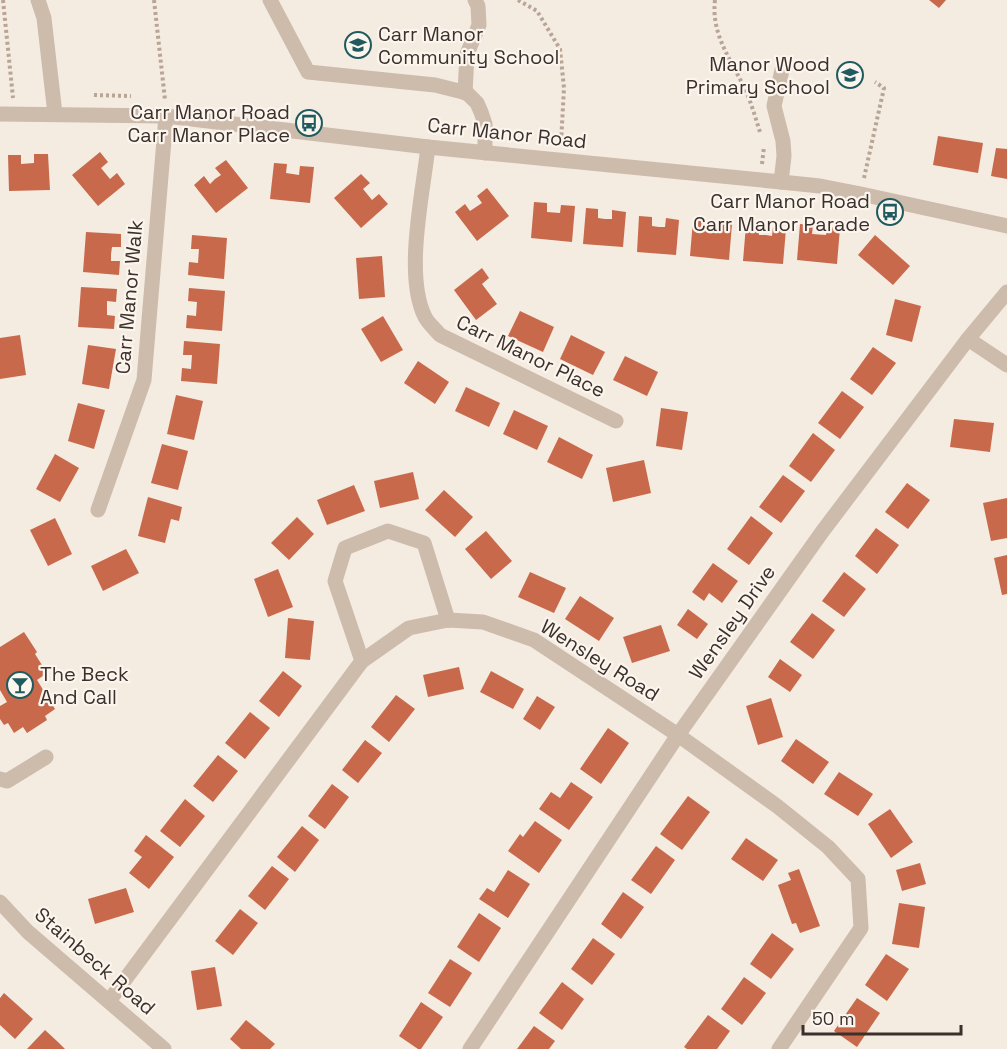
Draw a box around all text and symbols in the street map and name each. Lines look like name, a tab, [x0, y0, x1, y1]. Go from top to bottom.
place label: Carr Manor Community School	[378, 21, 560, 70]
school or university icon: Carr Manor Community School	[343, 30, 373, 60]
place label: Manor Wood Primary School	[686, 51, 830, 100]
school or university icon: Manor Wood Primary School	[835, 60, 865, 90]
place label: Carr Manor Road Carr Manor Place	[127, 99, 290, 148]
bus stop icon: Carr Manor Road Carr Manor Place	[294, 108, 324, 138]
street label: Carr Manor Road	[426, 112, 588, 154]
place label: Carr Manor Road Carr Manor Parade	[693, 188, 870, 237]
bus stop icon: Carr Manor Road Carr Manor Parade	[875, 197, 905, 227]
street label: Carr Manor Walk	[109, 218, 149, 375]
street label: Carr Manor Place	[452, 309, 610, 403]
street label: Wensley Drive	[683, 560, 781, 684]
street label: Wensley Road	[536, 613, 664, 707]
place label: The Beck And Call	[40, 661, 129, 710]
bar icon: The Beck And Call	[5, 670, 35, 700]
street label: Stainbeck Road	[29, 901, 161, 1021]
scale bar	[803, 998, 960, 1036]
text: 50 m	[812, 1007, 854, 1030]

